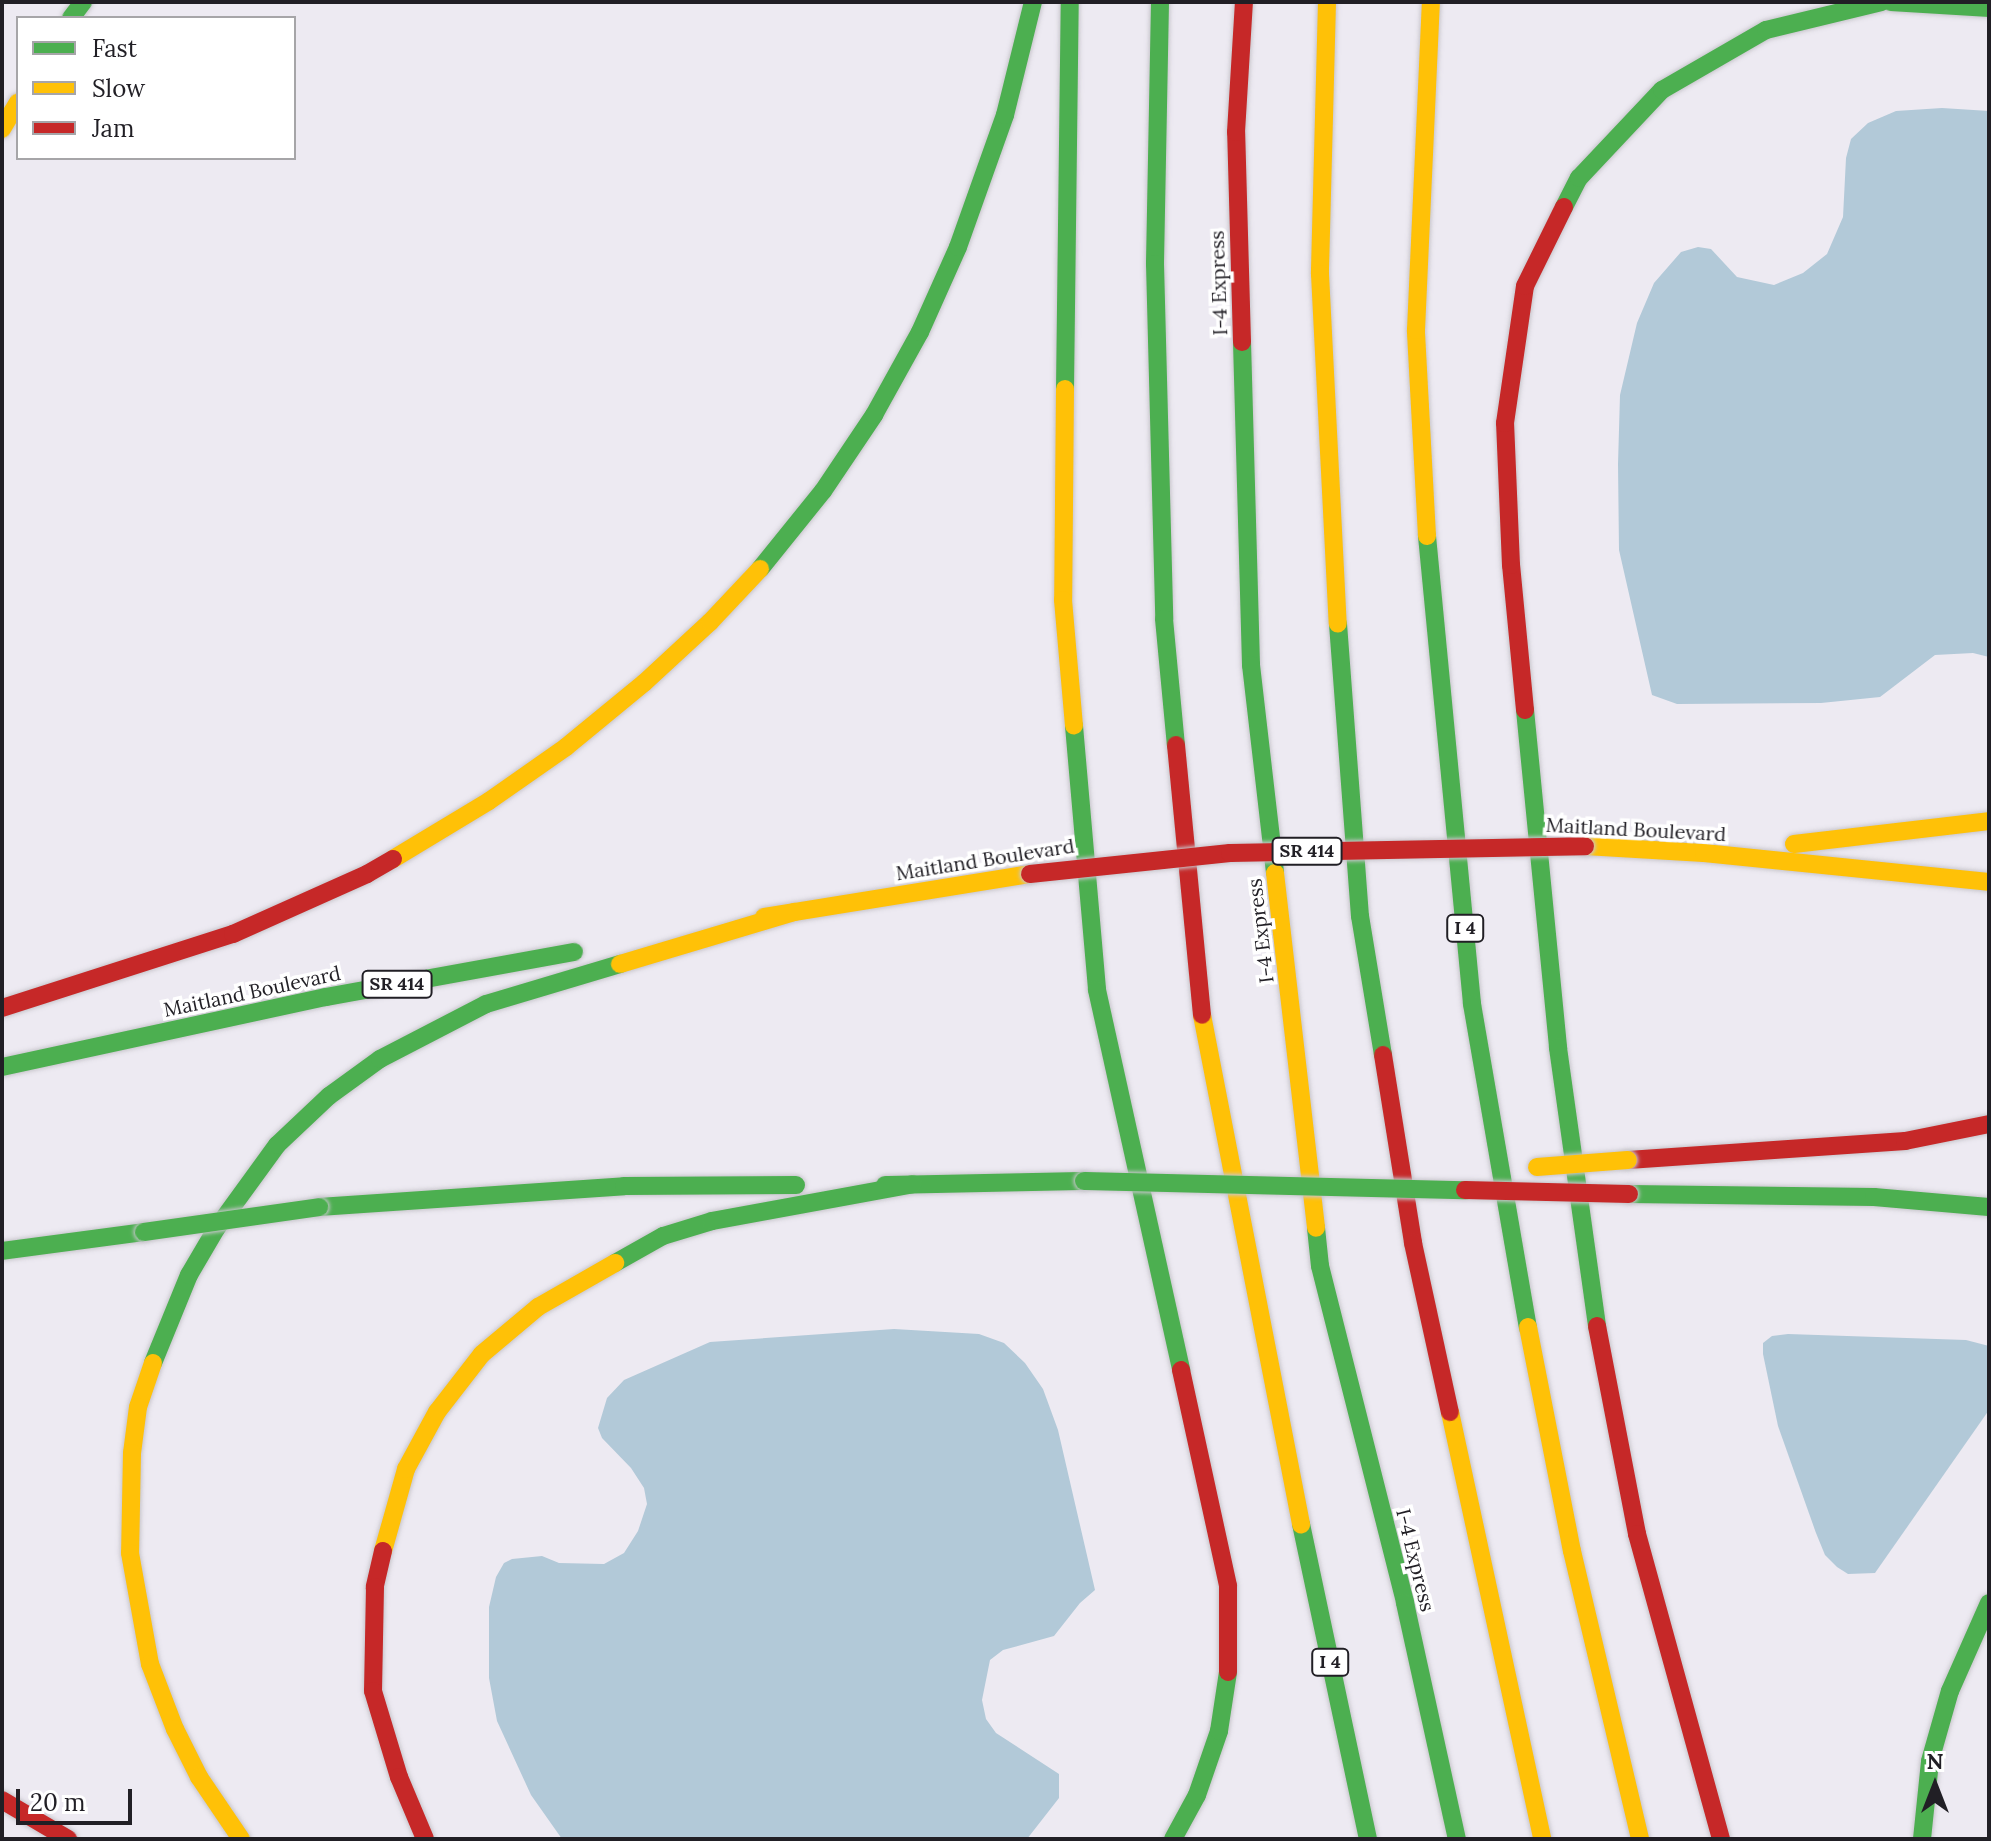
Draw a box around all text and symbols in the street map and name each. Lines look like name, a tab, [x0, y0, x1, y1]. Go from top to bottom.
legend	[16, 16, 296, 160]
text: Fast	[92, 33, 137, 64]
text: Slow	[92, 73, 145, 104]
text: Jam	[92, 113, 134, 144]
street label: I-4 Express	[1204, 230, 1232, 336]
street label: Maitland Boulevard	[1545, 812, 1727, 846]
street label: Maitland Boulevard	[894, 833, 1076, 885]
road number: SR 414	[1271, 837, 1343, 865]
street label: I-4 Express	[1242, 877, 1278, 985]
road number: I 4	[1445, 914, 1485, 942]
street label: Maitland Boulevard	[161, 961, 343, 1021]
road number: SR 414	[361, 970, 433, 998]
street label: I-4 Express	[1392, 1506, 1440, 1614]
road number: I 4	[1310, 1648, 1350, 1676]
north arrow	[1895, 1745, 1975, 1825]
text: N	[1926, 1747, 1944, 1775]
scale bar	[20, 1773, 136, 1823]
text: 20 m	[30, 1787, 86, 1818]

